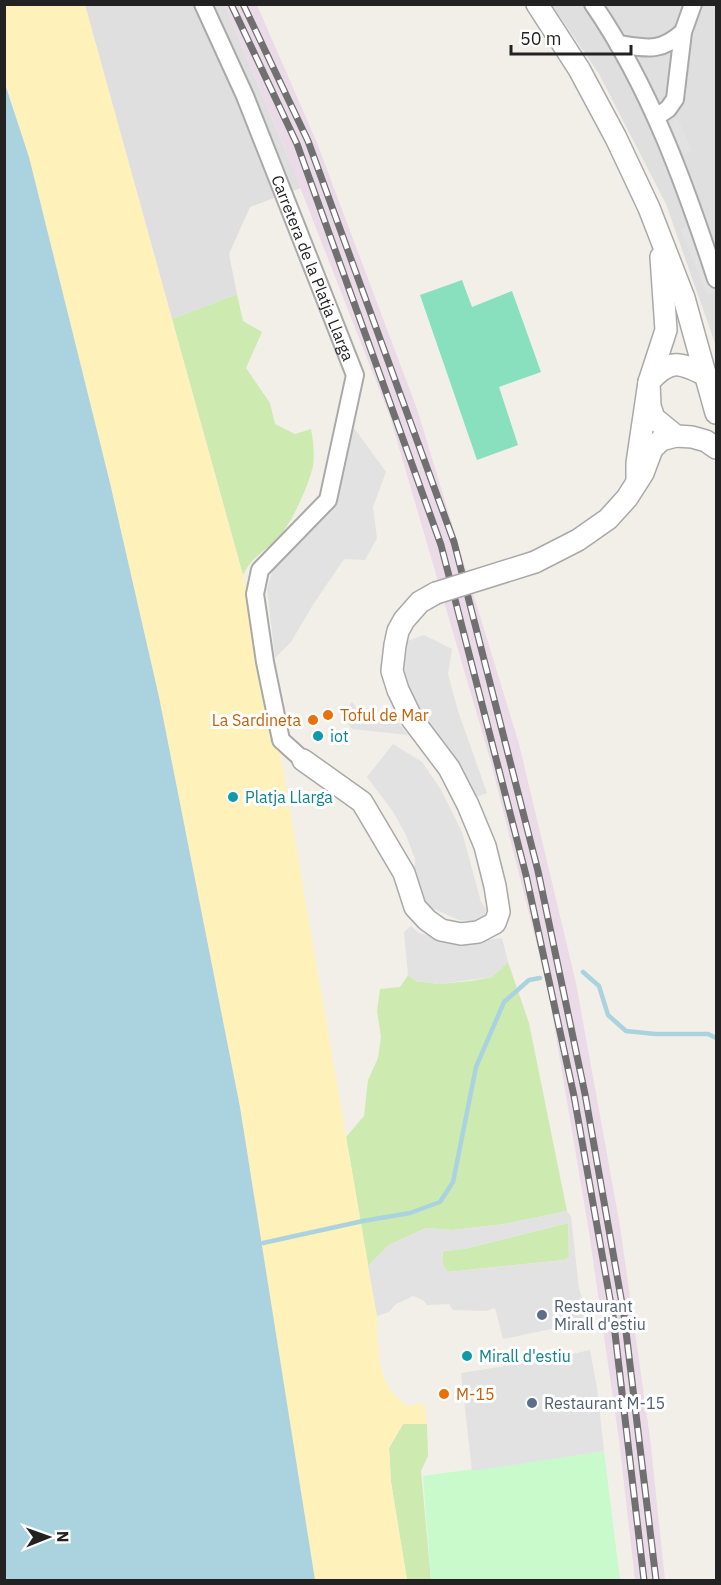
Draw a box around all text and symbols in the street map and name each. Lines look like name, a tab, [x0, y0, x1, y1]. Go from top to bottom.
scale bar	[511, 18, 631, 56]
text: 50 m	[520, 27, 562, 50]
street label: Carretera de la Platja Llarga	[267, 172, 359, 364]
place label: Toful de Mar	[340, 705, 429, 725]
marker: Toful de Mar	[321, 708, 335, 722]
place label: La Sardineta	[212, 710, 301, 730]
marker: La Sardineta	[306, 713, 320, 727]
place label: iot	[330, 726, 349, 746]
marker: iot	[311, 729, 325, 743]
place label: Platja Llarga	[245, 787, 333, 807]
marker: Platja Llarga	[226, 790, 240, 804]
place label: Restaurant Mirall d'estiu	[554, 1296, 646, 1334]
marker: Restaurant Mirall d'estiu	[535, 1308, 549, 1322]
place label: Mirall d'estiu	[479, 1346, 571, 1366]
marker: Mirall d'estiu	[460, 1349, 474, 1363]
place label: M-15	[456, 1384, 495, 1404]
marker: M-15	[437, 1387, 451, 1401]
place label: Restaurant M-15	[544, 1393, 665, 1413]
marker: Restaurant M-15	[525, 1396, 539, 1410]
north arrow	[18, 1507, 78, 1567]
text: N	[53, 1531, 73, 1543]

